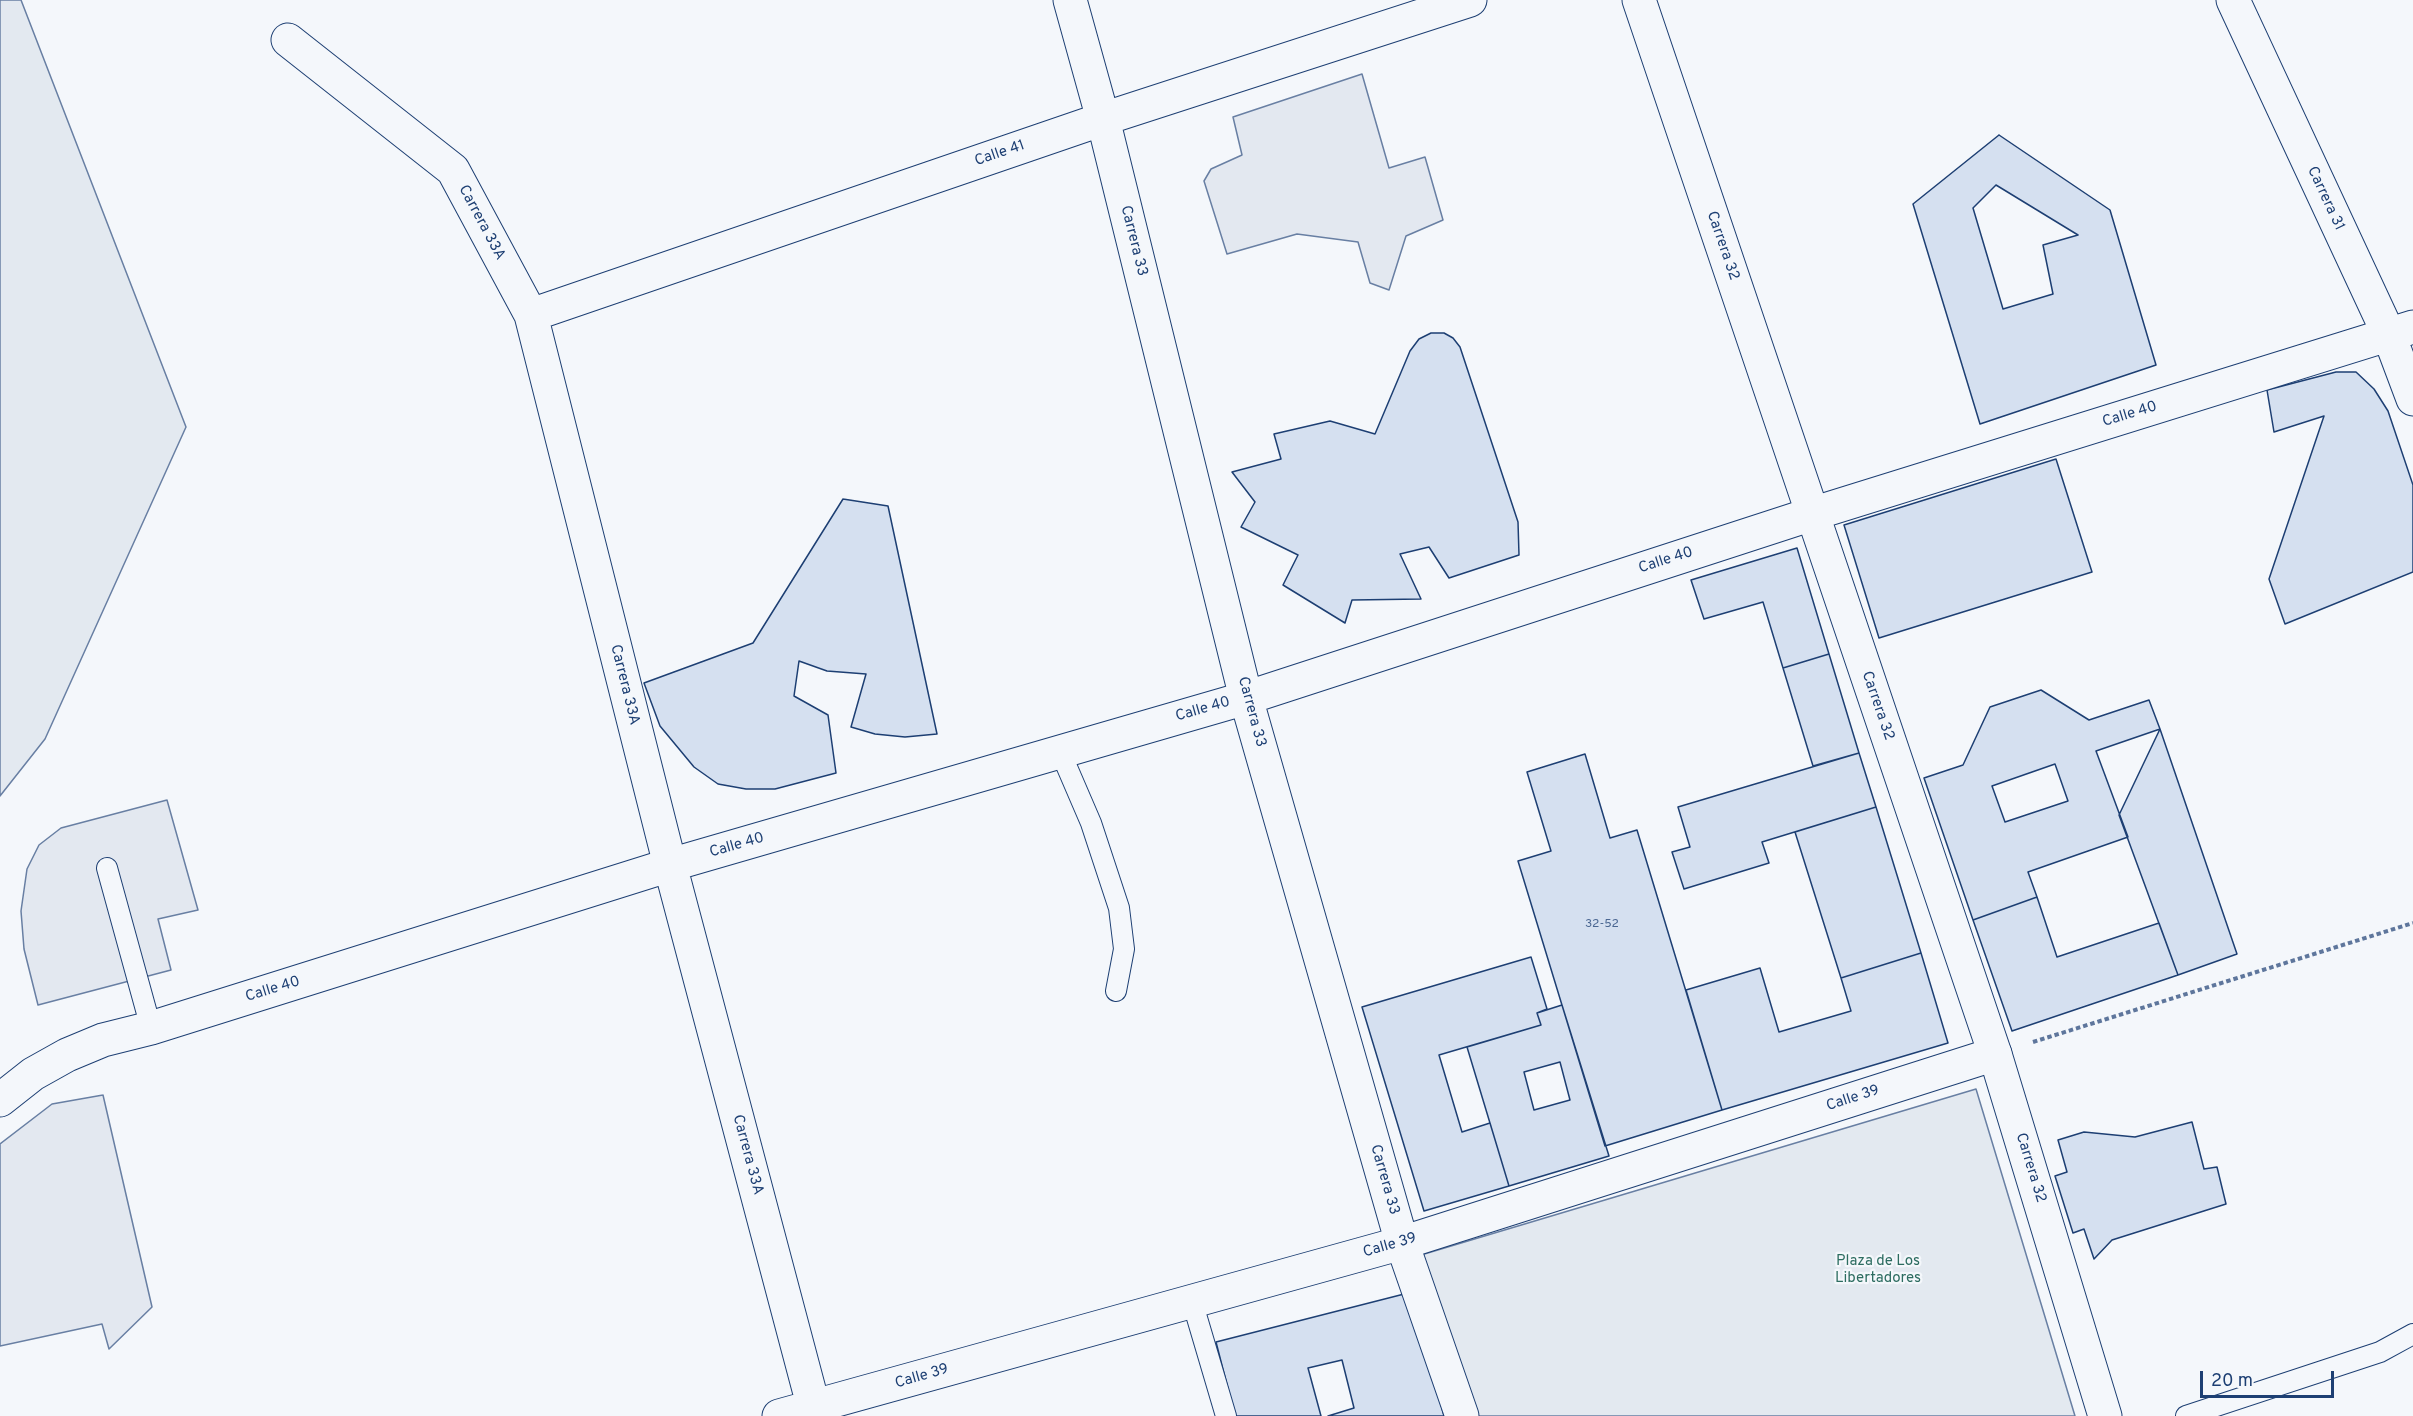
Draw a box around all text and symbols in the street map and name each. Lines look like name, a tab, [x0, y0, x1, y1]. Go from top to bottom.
street label: Calle 41	[973, 137, 1027, 171]
street label: Carrera 31	[2302, 164, 2348, 234]
street label: Carrera 33A	[454, 182, 508, 264]
street label: Carrera 33	[1116, 204, 1150, 278]
street label: Carrera 32	[1702, 209, 1742, 283]
street label: Calle 40	[2101, 398, 2159, 432]
street label: Calle 40	[1637, 544, 1695, 578]
street label: Carrera 33A	[605, 643, 643, 727]
street label: Carrera 32	[1857, 669, 1897, 743]
street label: Carrera 33	[1233, 675, 1269, 749]
street label: Calle 40	[1174, 694, 1232, 726]
street label: Calle 40	[708, 830, 766, 862]
house number: 32-52	[1585, 918, 1619, 932]
street label: Calle 40	[244, 973, 302, 1007]
street label: Calle 39	[1824, 1082, 1882, 1116]
street label: Carrera 33A	[728, 1113, 766, 1197]
street label: Carrera 32	[2011, 1131, 2049, 1205]
street label: Carrera 33	[1365, 1143, 1403, 1217]
street label: Calle 39	[1361, 1230, 1419, 1262]
park label: Plaza de Los Libertadores	[1835, 1253, 1921, 1288]
scale bar	[2203, 1359, 2336, 1397]
street label: Calle 39	[893, 1361, 951, 1393]
text: 20 m	[2211, 1370, 2253, 1393]

